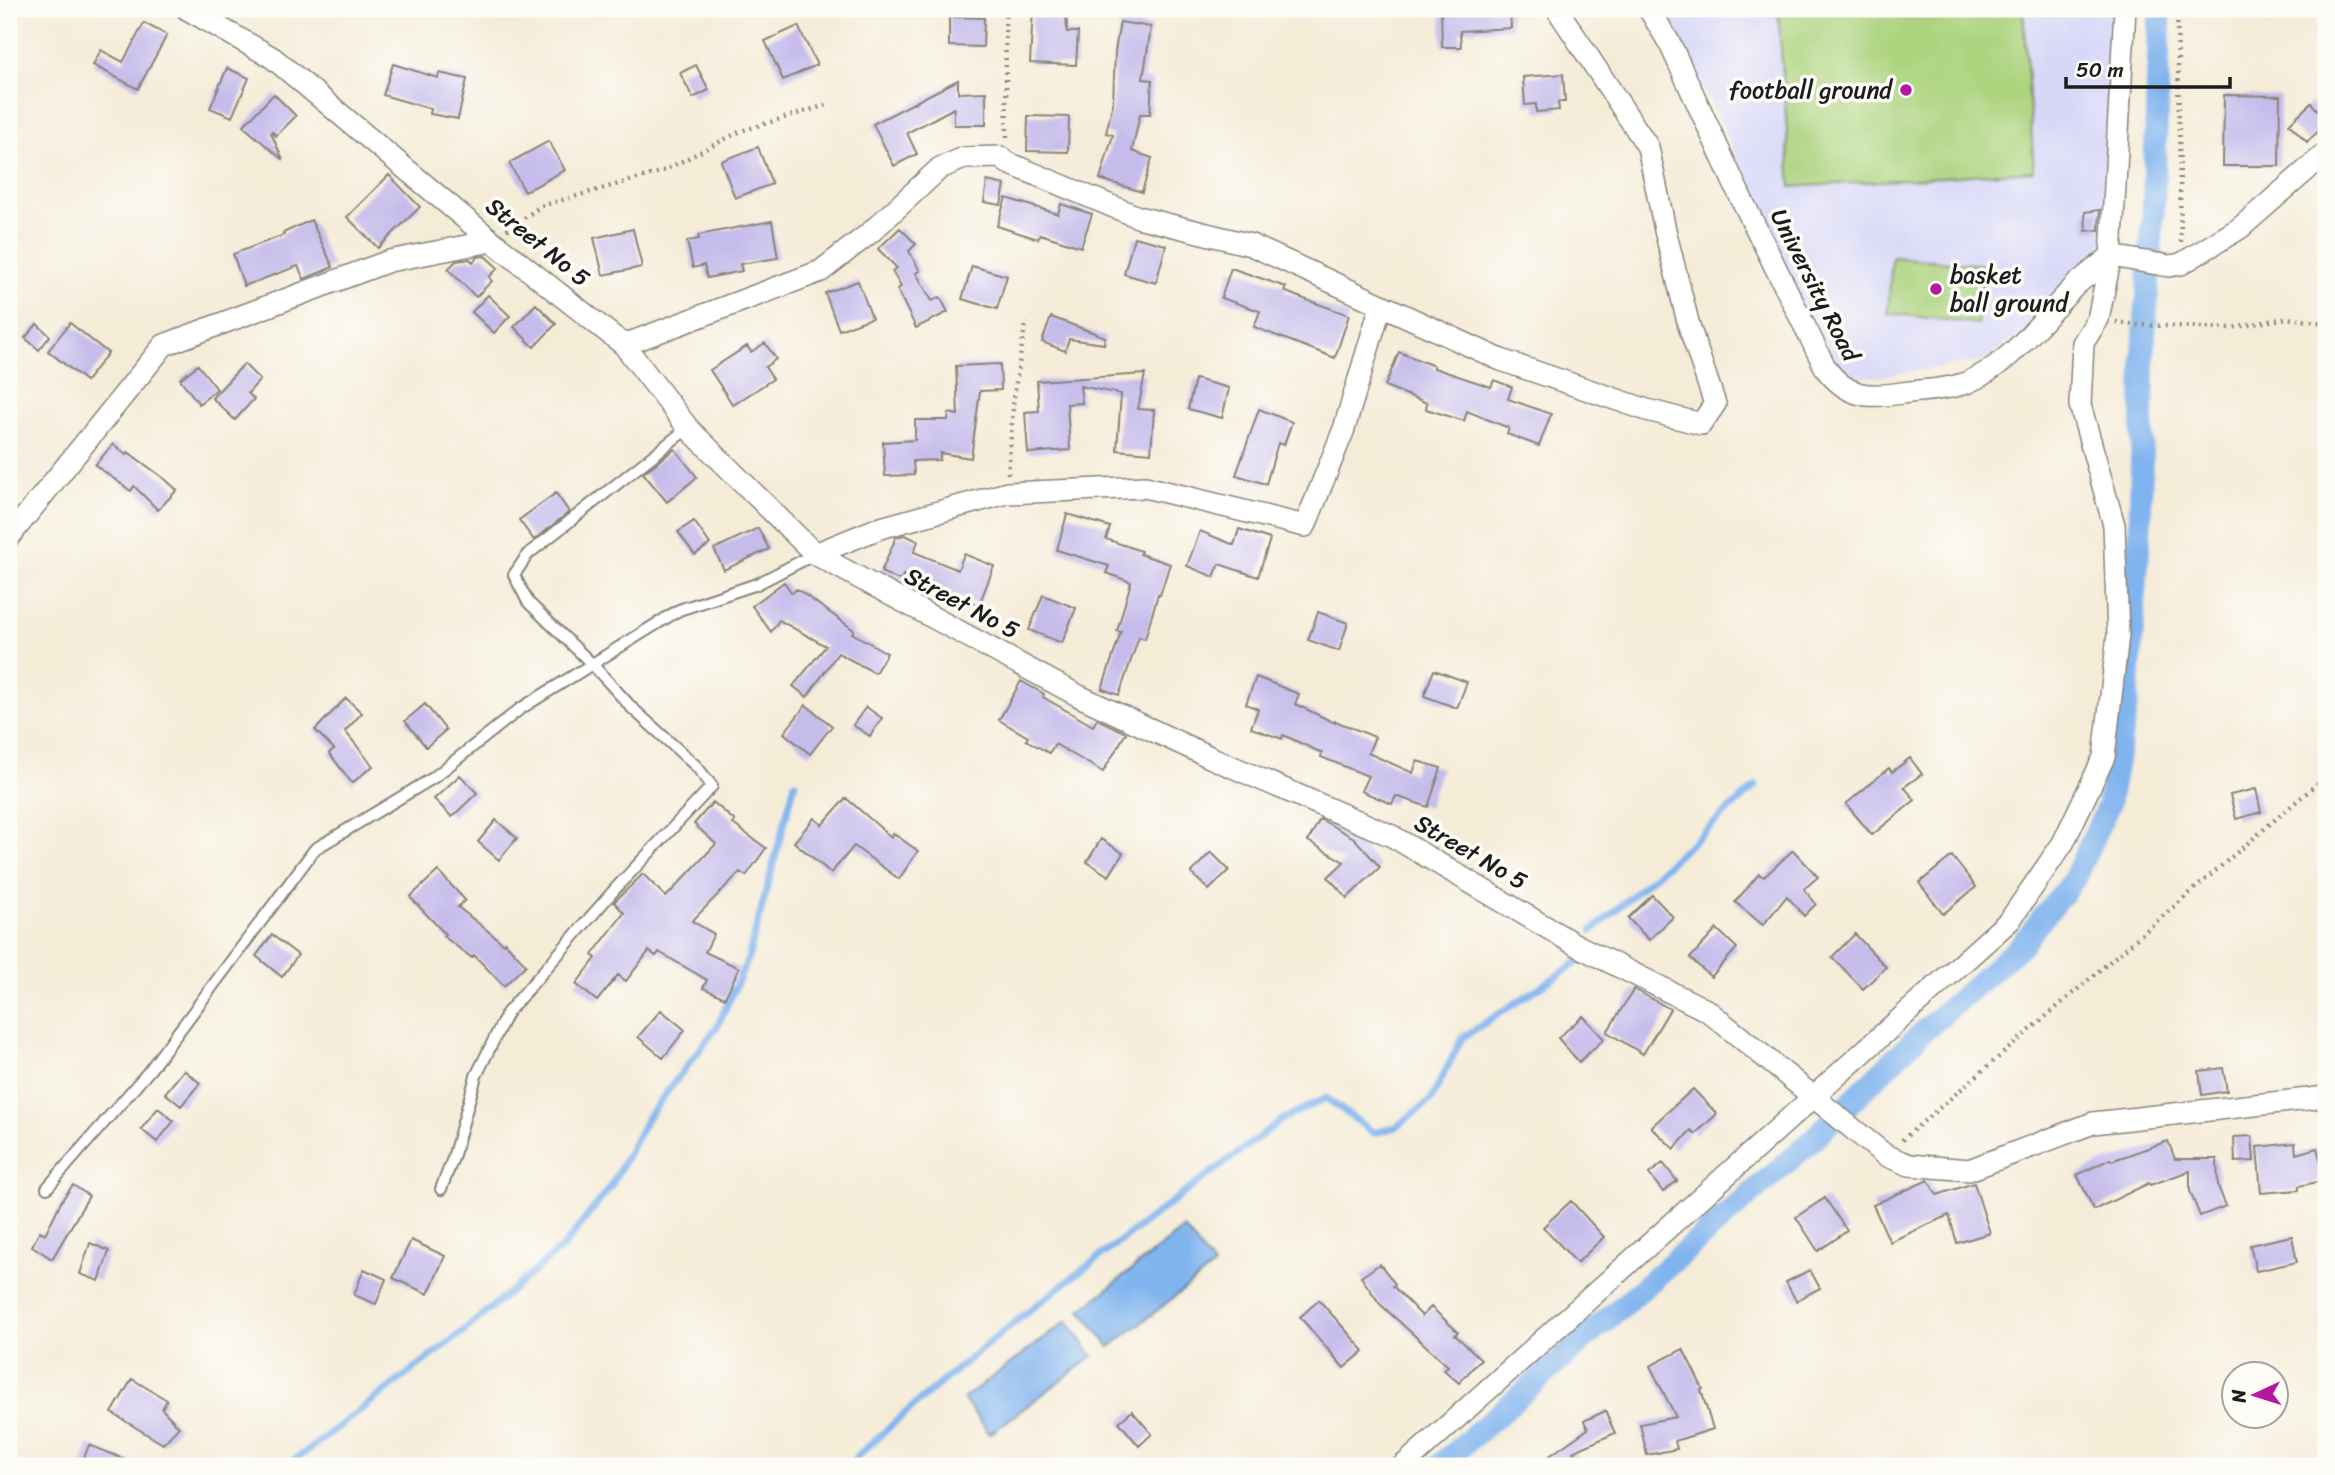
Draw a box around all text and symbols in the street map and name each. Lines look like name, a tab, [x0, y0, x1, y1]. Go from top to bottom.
scale bar	[2066, 46, 2230, 90]
text: 50 m	[2076, 51, 2124, 89]
place label: football ground	[1729, 69, 1893, 111]
marker: football ground	[1898, 82, 1914, 98]
street label: Street No 5	[476, 186, 600, 298]
street label: University Road	[1758, 201, 1873, 371]
place label: basket ball ground	[1950, 254, 2070, 324]
marker: basket ball ground	[1928, 281, 1944, 297]
street label: Street No 5	[897, 555, 1027, 651]
street label: Street No 5	[1406, 802, 1536, 902]
north arrow	[2220, 1360, 2290, 1430]
text: N	[2222, 1388, 2256, 1405]

